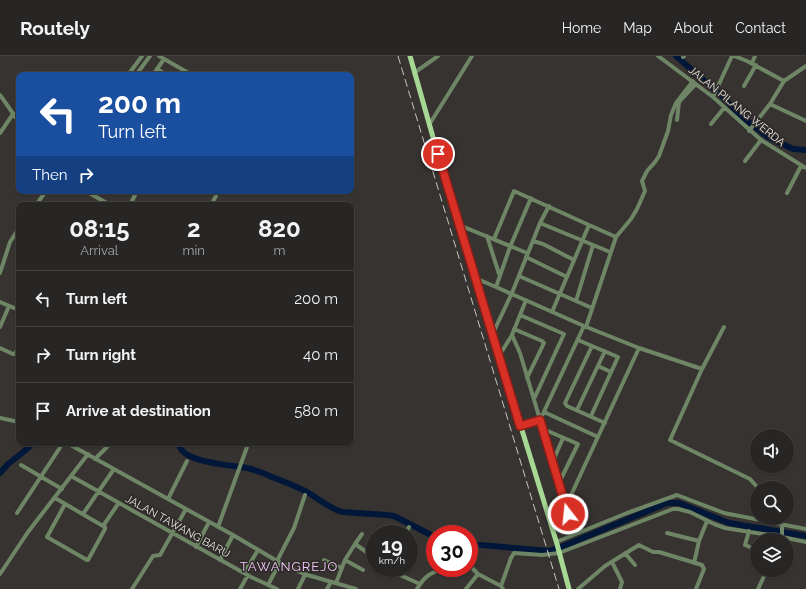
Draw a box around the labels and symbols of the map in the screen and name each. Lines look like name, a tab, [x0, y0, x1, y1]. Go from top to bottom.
street label: JALAN PILANG WERDA	[686, 63, 788, 150]
pin	[421, 137, 455, 171]
street label: JALAN TAWANG BARU	[123, 492, 232, 561]
position arrow	[547, 493, 589, 535]
speed limit sign: 30	[426, 525, 478, 577]
district label: TAWANGREJO	[240, 559, 338, 574]

